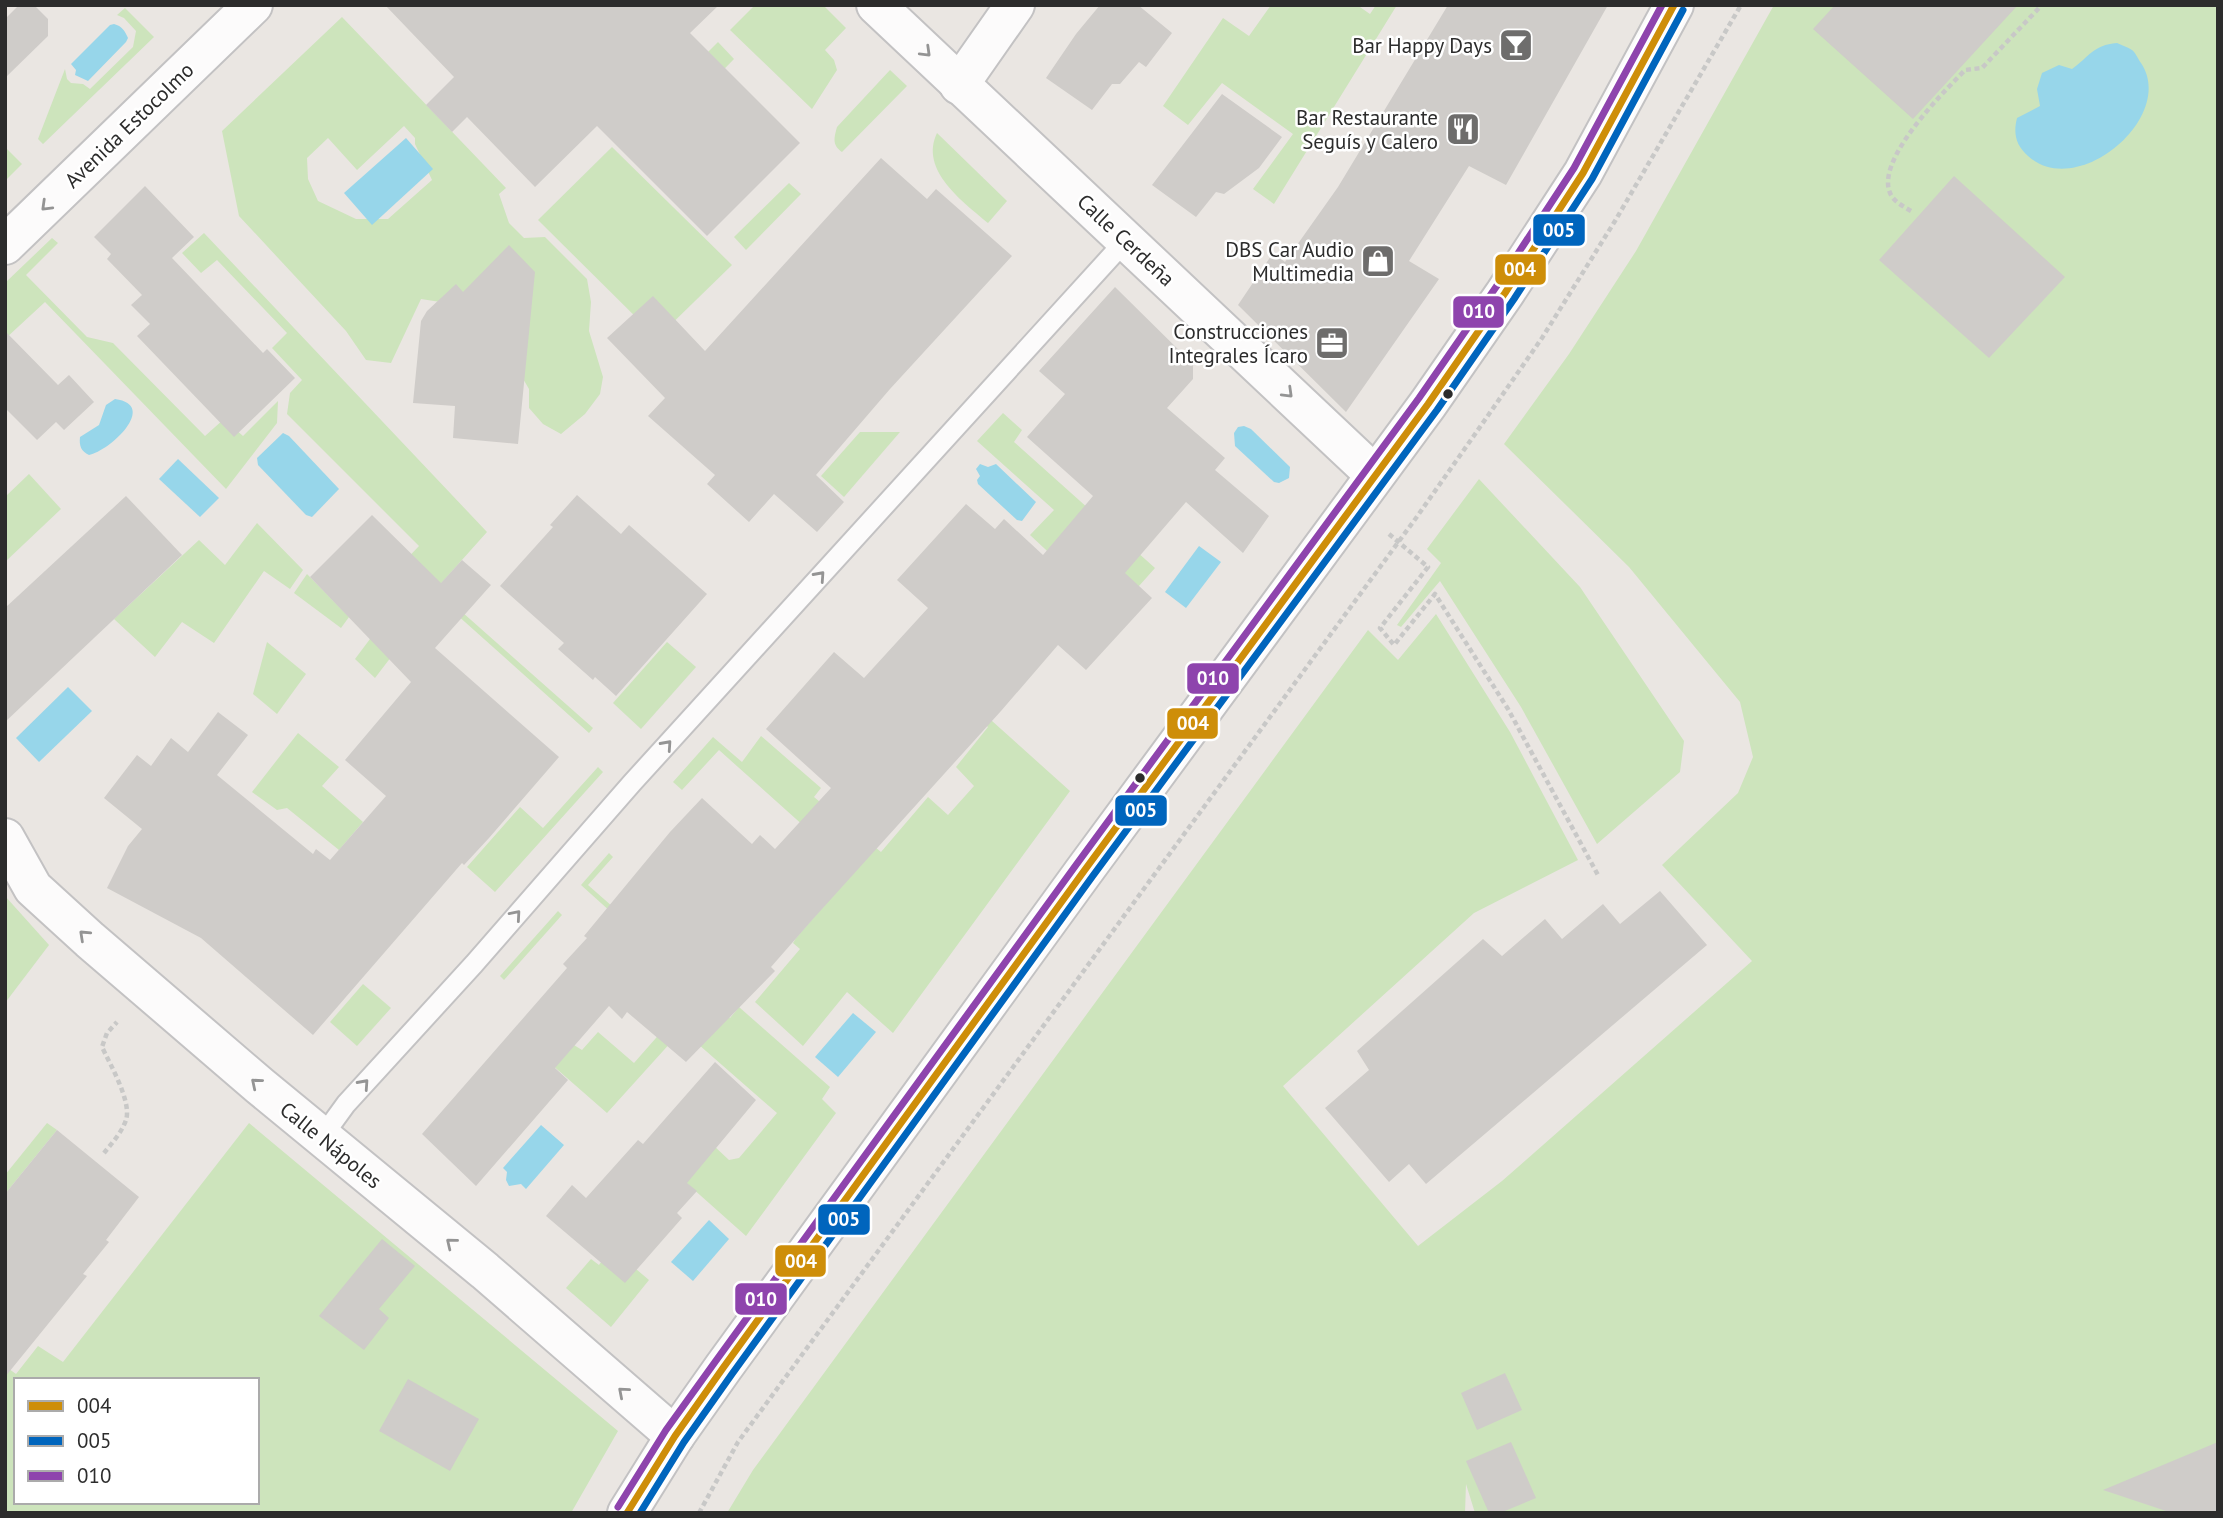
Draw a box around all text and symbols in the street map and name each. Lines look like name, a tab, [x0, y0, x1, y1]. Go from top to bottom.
bar icon: Bar Happy Days	[1497, 26, 1535, 64]
place label: Bar Happy Days	[1352, 32, 1492, 59]
one-way arrow	[917, 44, 930, 57]
street label: Avenida Estocolmo	[59, 56, 199, 194]
place label: Bar Restaurante Seguís y Calero	[1296, 104, 1438, 155]
restaurant icon: Bar Restaurante Seguís y Calero	[1444, 110, 1482, 148]
street label: Calle Cerdeña	[1072, 188, 1180, 292]
one-way arrow	[41, 198, 54, 211]
line badge: 005	[1532, 213, 1586, 247]
text: 005	[1543, 218, 1575, 242]
place label: DBS Car Audio Multimedia	[1225, 236, 1354, 287]
shop icon: DBS Car Audio Multimedia	[1359, 242, 1397, 280]
line badge: 004	[1494, 253, 1547, 286]
text: 004	[1504, 257, 1536, 281]
line badge: 010	[1452, 295, 1505, 329]
text: 010	[1463, 299, 1495, 323]
place label: Construcciones Integrales Ícaro	[1169, 318, 1308, 369]
office icon: Construcciones Integrales Ícaro	[1313, 324, 1351, 362]
one-way arrow	[1279, 384, 1292, 397]
unlabelled marker	[1441, 387, 1455, 401]
one-way arrow	[811, 571, 824, 584]
line badge: 010	[1186, 662, 1240, 695]
text: 010	[1197, 666, 1229, 690]
line badge: 004	[1166, 707, 1219, 740]
text: 004	[1177, 711, 1209, 735]
one-way arrow	[659, 740, 671, 753]
unlabelled marker	[1133, 771, 1147, 785]
line badge: 005	[1114, 794, 1168, 827]
text: 005	[1125, 798, 1157, 822]
one-way arrow	[508, 910, 520, 923]
one-way arrow	[79, 931, 92, 943]
one-way arrow	[252, 1079, 265, 1091]
one-way arrow	[356, 1079, 368, 1092]
street label: Calle Nápoles	[275, 1096, 387, 1194]
line badge: 005	[817, 1203, 871, 1236]
text: 005	[828, 1207, 860, 1231]
one-way arrow	[446, 1239, 458, 1252]
line badge: 004	[774, 1244, 827, 1278]
text: 004	[785, 1249, 817, 1273]
line badge: 010	[734, 1282, 788, 1316]
text: 010	[745, 1287, 777, 1311]
legend	[14, 1378, 259, 1504]
one-way arrow	[618, 1388, 631, 1400]
text: 004	[77, 1392, 111, 1419]
text: 005	[77, 1427, 111, 1454]
text: 010	[77, 1462, 111, 1489]

